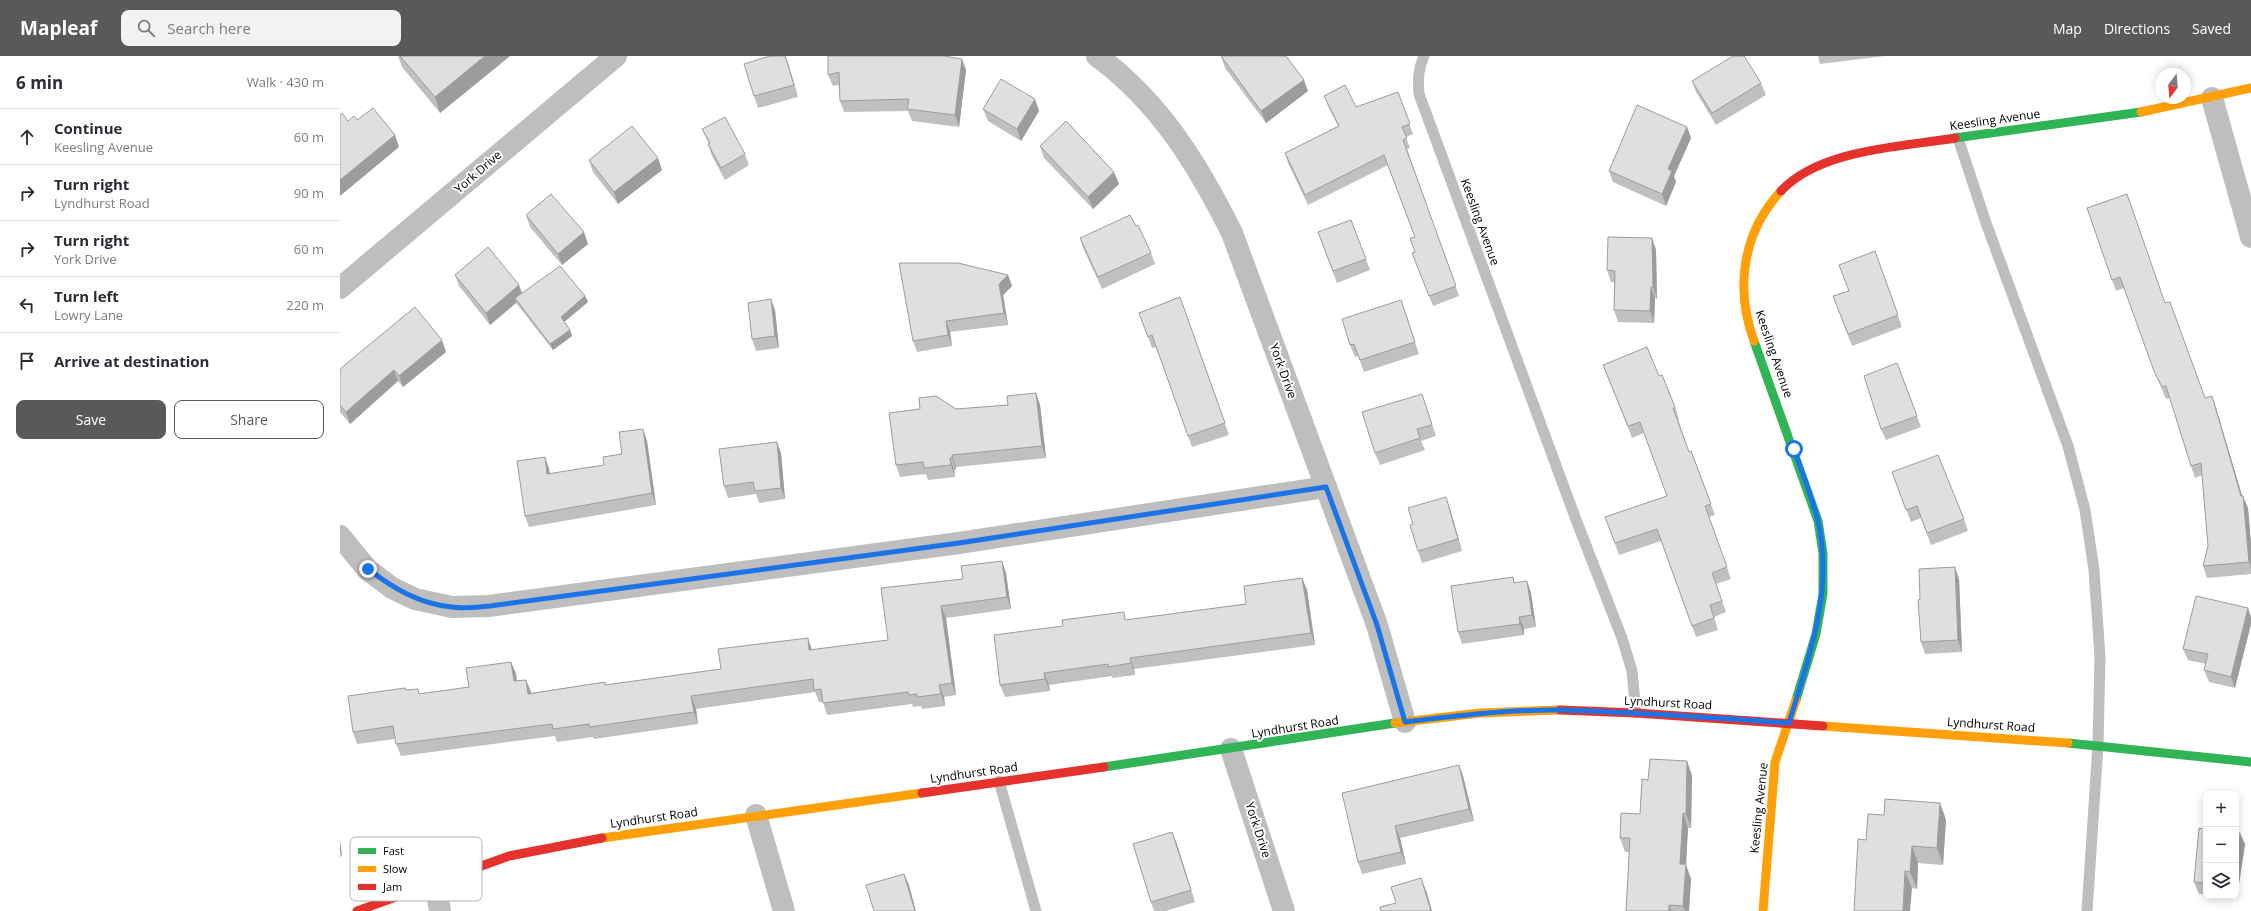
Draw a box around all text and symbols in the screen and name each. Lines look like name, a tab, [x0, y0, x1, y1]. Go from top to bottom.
search box	[121, 10, 401, 46]
text: Mapleaf	[20, 15, 97, 41]
icon: search	[135, 17, 157, 39]
text: Search here	[167, 18, 251, 38]
text: Map	[2053, 19, 2082, 38]
text: Directions	[2104, 19, 2170, 38]
text: Saved	[2192, 19, 2231, 38]
north arrow	[2155, 68, 2191, 104]
text: 6 min	[16, 71, 63, 94]
text: Walk · 430 m	[247, 73, 324, 91]
street label: Keesling Avenue	[1949, 105, 2042, 134]
text: Continue	[54, 118, 122, 138]
icon: ahead	[16, 126, 38, 148]
text: 60 m	[294, 128, 324, 146]
text: Keesling Avenue	[54, 138, 153, 156]
street label: York Drive	[450, 146, 505, 197]
text: Turn right	[54, 174, 129, 194]
street label: Keesling Avenue	[1457, 176, 1504, 268]
icon: right	[16, 182, 38, 204]
text: 90 m	[294, 184, 324, 202]
text: Lyndhurst Road	[54, 194, 150, 212]
text: Turn right	[54, 230, 129, 250]
icon: right	[16, 238, 38, 260]
text: 60 m	[294, 240, 324, 258]
text: York Drive	[54, 250, 116, 268]
text: Turn left	[54, 286, 119, 306]
icon: left	[16, 294, 38, 316]
text: 220 m	[286, 296, 324, 314]
text: Lowry Lane	[54, 306, 123, 324]
street label: Keesling Avenue	[1752, 308, 1797, 400]
street label: York Drive	[1266, 341, 1301, 401]
icon: arrive	[16, 350, 38, 372]
text: Arrive at destination	[54, 351, 209, 371]
button: Save	[16, 400, 166, 439]
button: Share	[174, 400, 324, 439]
route start	[1785, 440, 1803, 458]
route end	[359, 560, 377, 578]
street label: Lyndhurst Road	[1623, 692, 1713, 713]
street label: Lyndhurst Road	[1250, 711, 1340, 742]
street label: Lyndhurst Road	[1946, 713, 2036, 736]
street label: Lyndhurst Road	[929, 758, 1019, 787]
street label: Keesling Avenue	[1745, 761, 1772, 854]
map controls	[2203, 791, 2239, 899]
button: +	[2203, 791, 2239, 827]
street label: York Drive	[1241, 800, 1276, 860]
street label: Lyndhurst Road	[609, 803, 699, 832]
button: −	[2203, 827, 2239, 863]
legend	[350, 837, 482, 901]
text: Fast	[383, 843, 404, 858]
text: Slow	[383, 861, 407, 876]
button: layers	[2203, 863, 2239, 899]
text: Jam	[382, 879, 402, 894]

